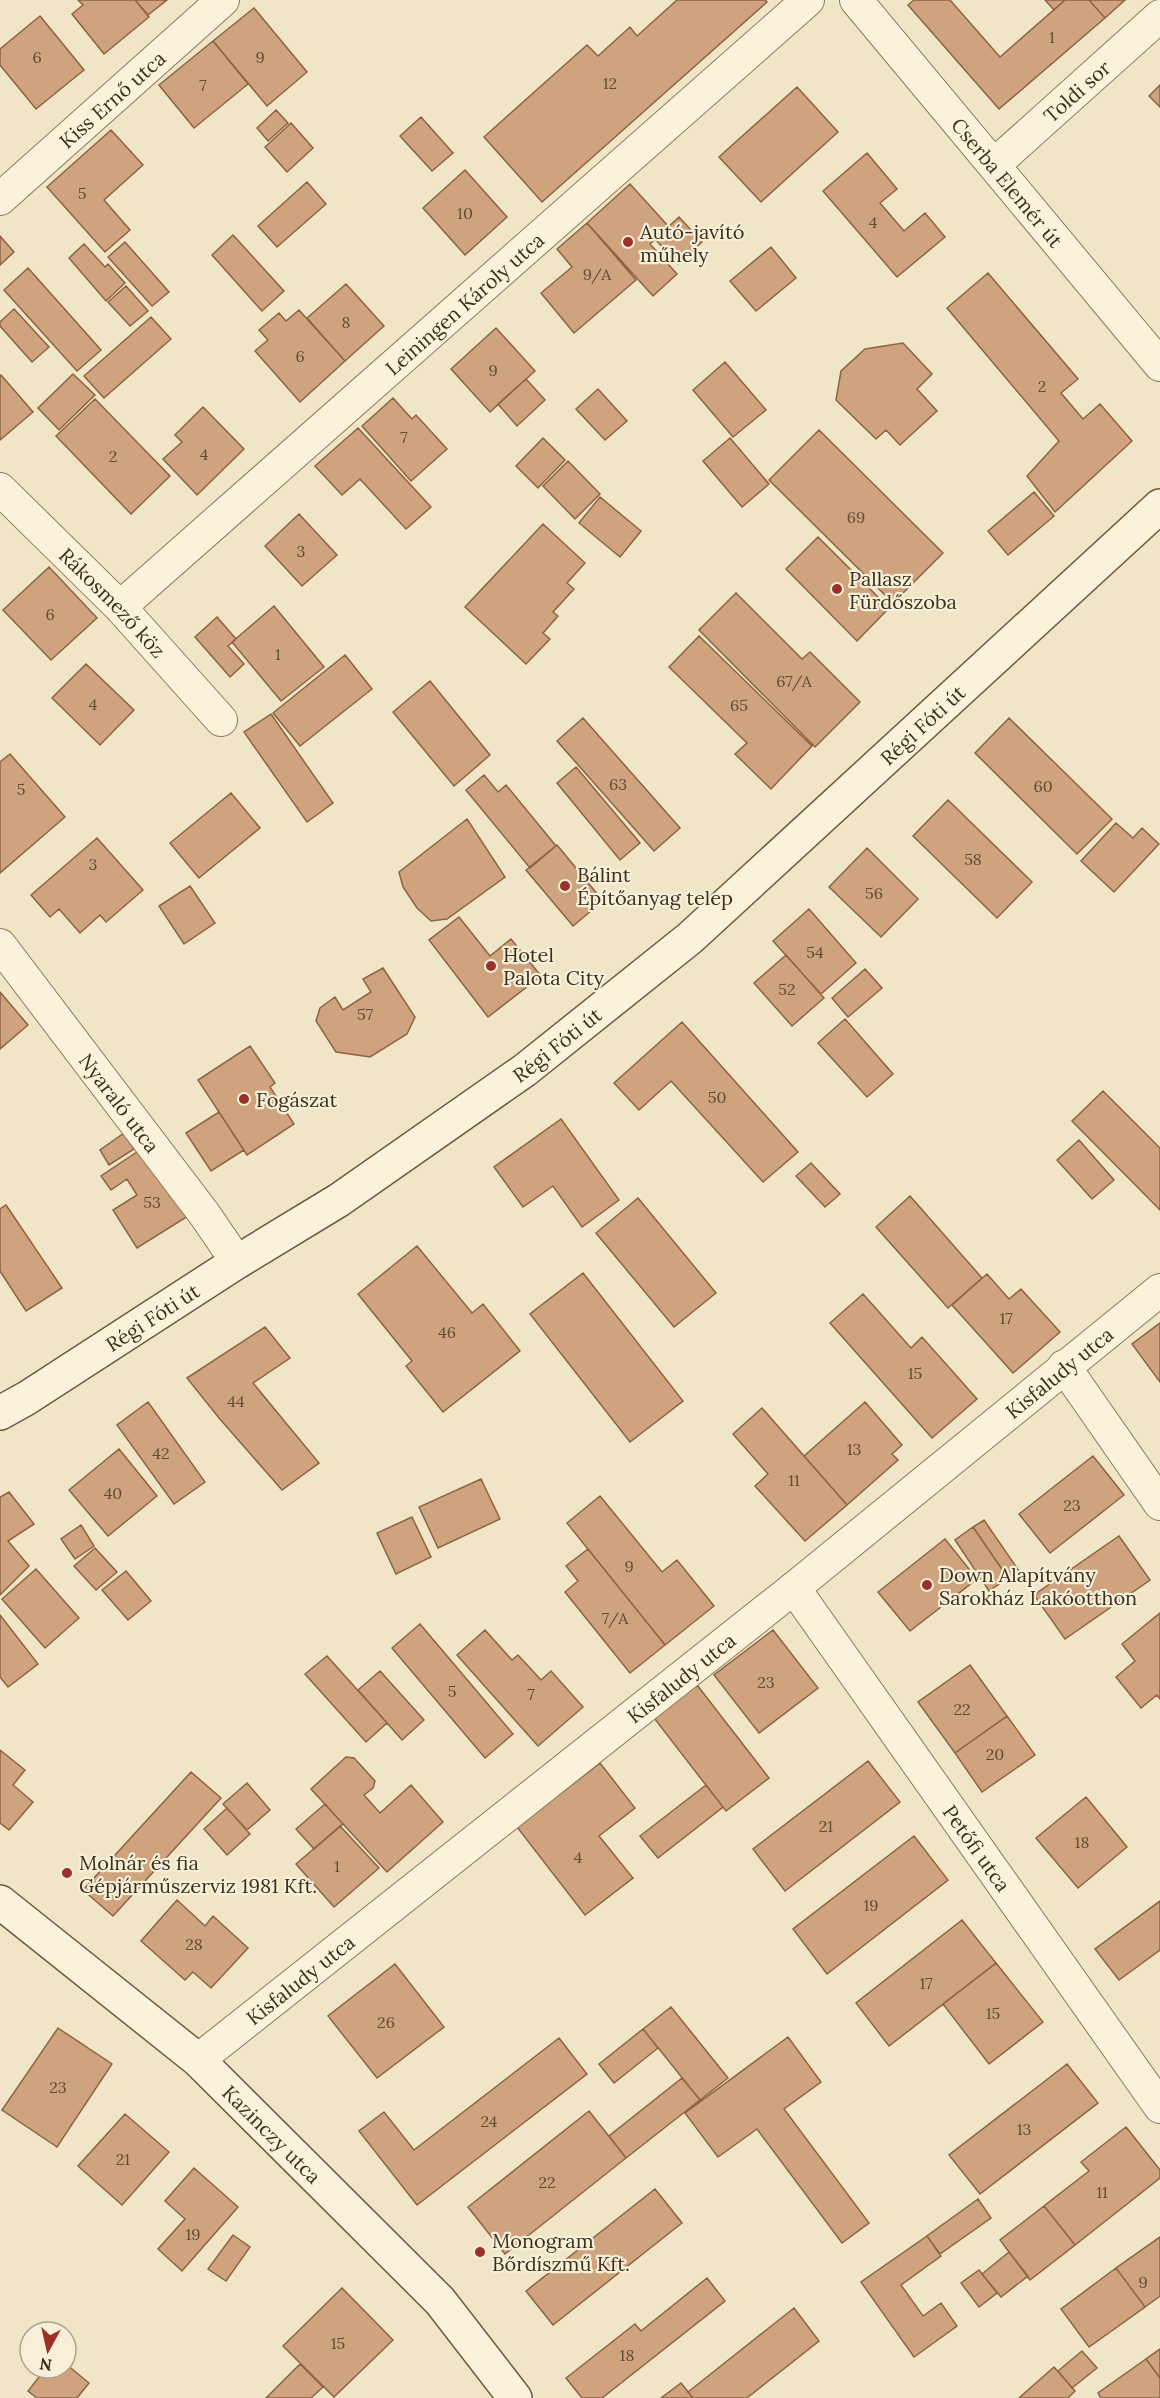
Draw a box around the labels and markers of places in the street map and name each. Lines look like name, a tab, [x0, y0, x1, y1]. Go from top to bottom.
place label: Autó-javító műhely	[639, 219, 744, 267]
marker: Autó-javító műhely	[621, 235, 635, 249]
place label: Pallasz Fürdőszoba	[849, 566, 957, 614]
marker: Pallasz Fürdőszoba	[830, 582, 844, 596]
place label: Bálint Építőanyag telep	[577, 862, 733, 910]
marker: Bálint Építőanyag telep	[558, 879, 572, 893]
place label: Hotel Palota City	[503, 942, 604, 990]
marker: Hotel Palota City	[484, 959, 498, 973]
place label: Fogászat	[256, 1087, 337, 1112]
marker: Fogászat	[237, 1092, 251, 1106]
place label: Down Alapítvány Sarokház Lakóotthon	[939, 1562, 1137, 1610]
marker: Down Alapítvány Sarokház Lakóotthon	[920, 1578, 934, 1592]
place label: Molnár és fia Gépjárműszerviz 1981 Kft.	[79, 1850, 317, 1898]
marker: Molnár és fia Gépjárműszerviz 1981 Kft.	[60, 1866, 74, 1880]
place label: Monogram Bőrdíszmű Kft.	[492, 2228, 630, 2276]
marker: Monogram Bőrdíszmű Kft.	[473, 2245, 487, 2259]

